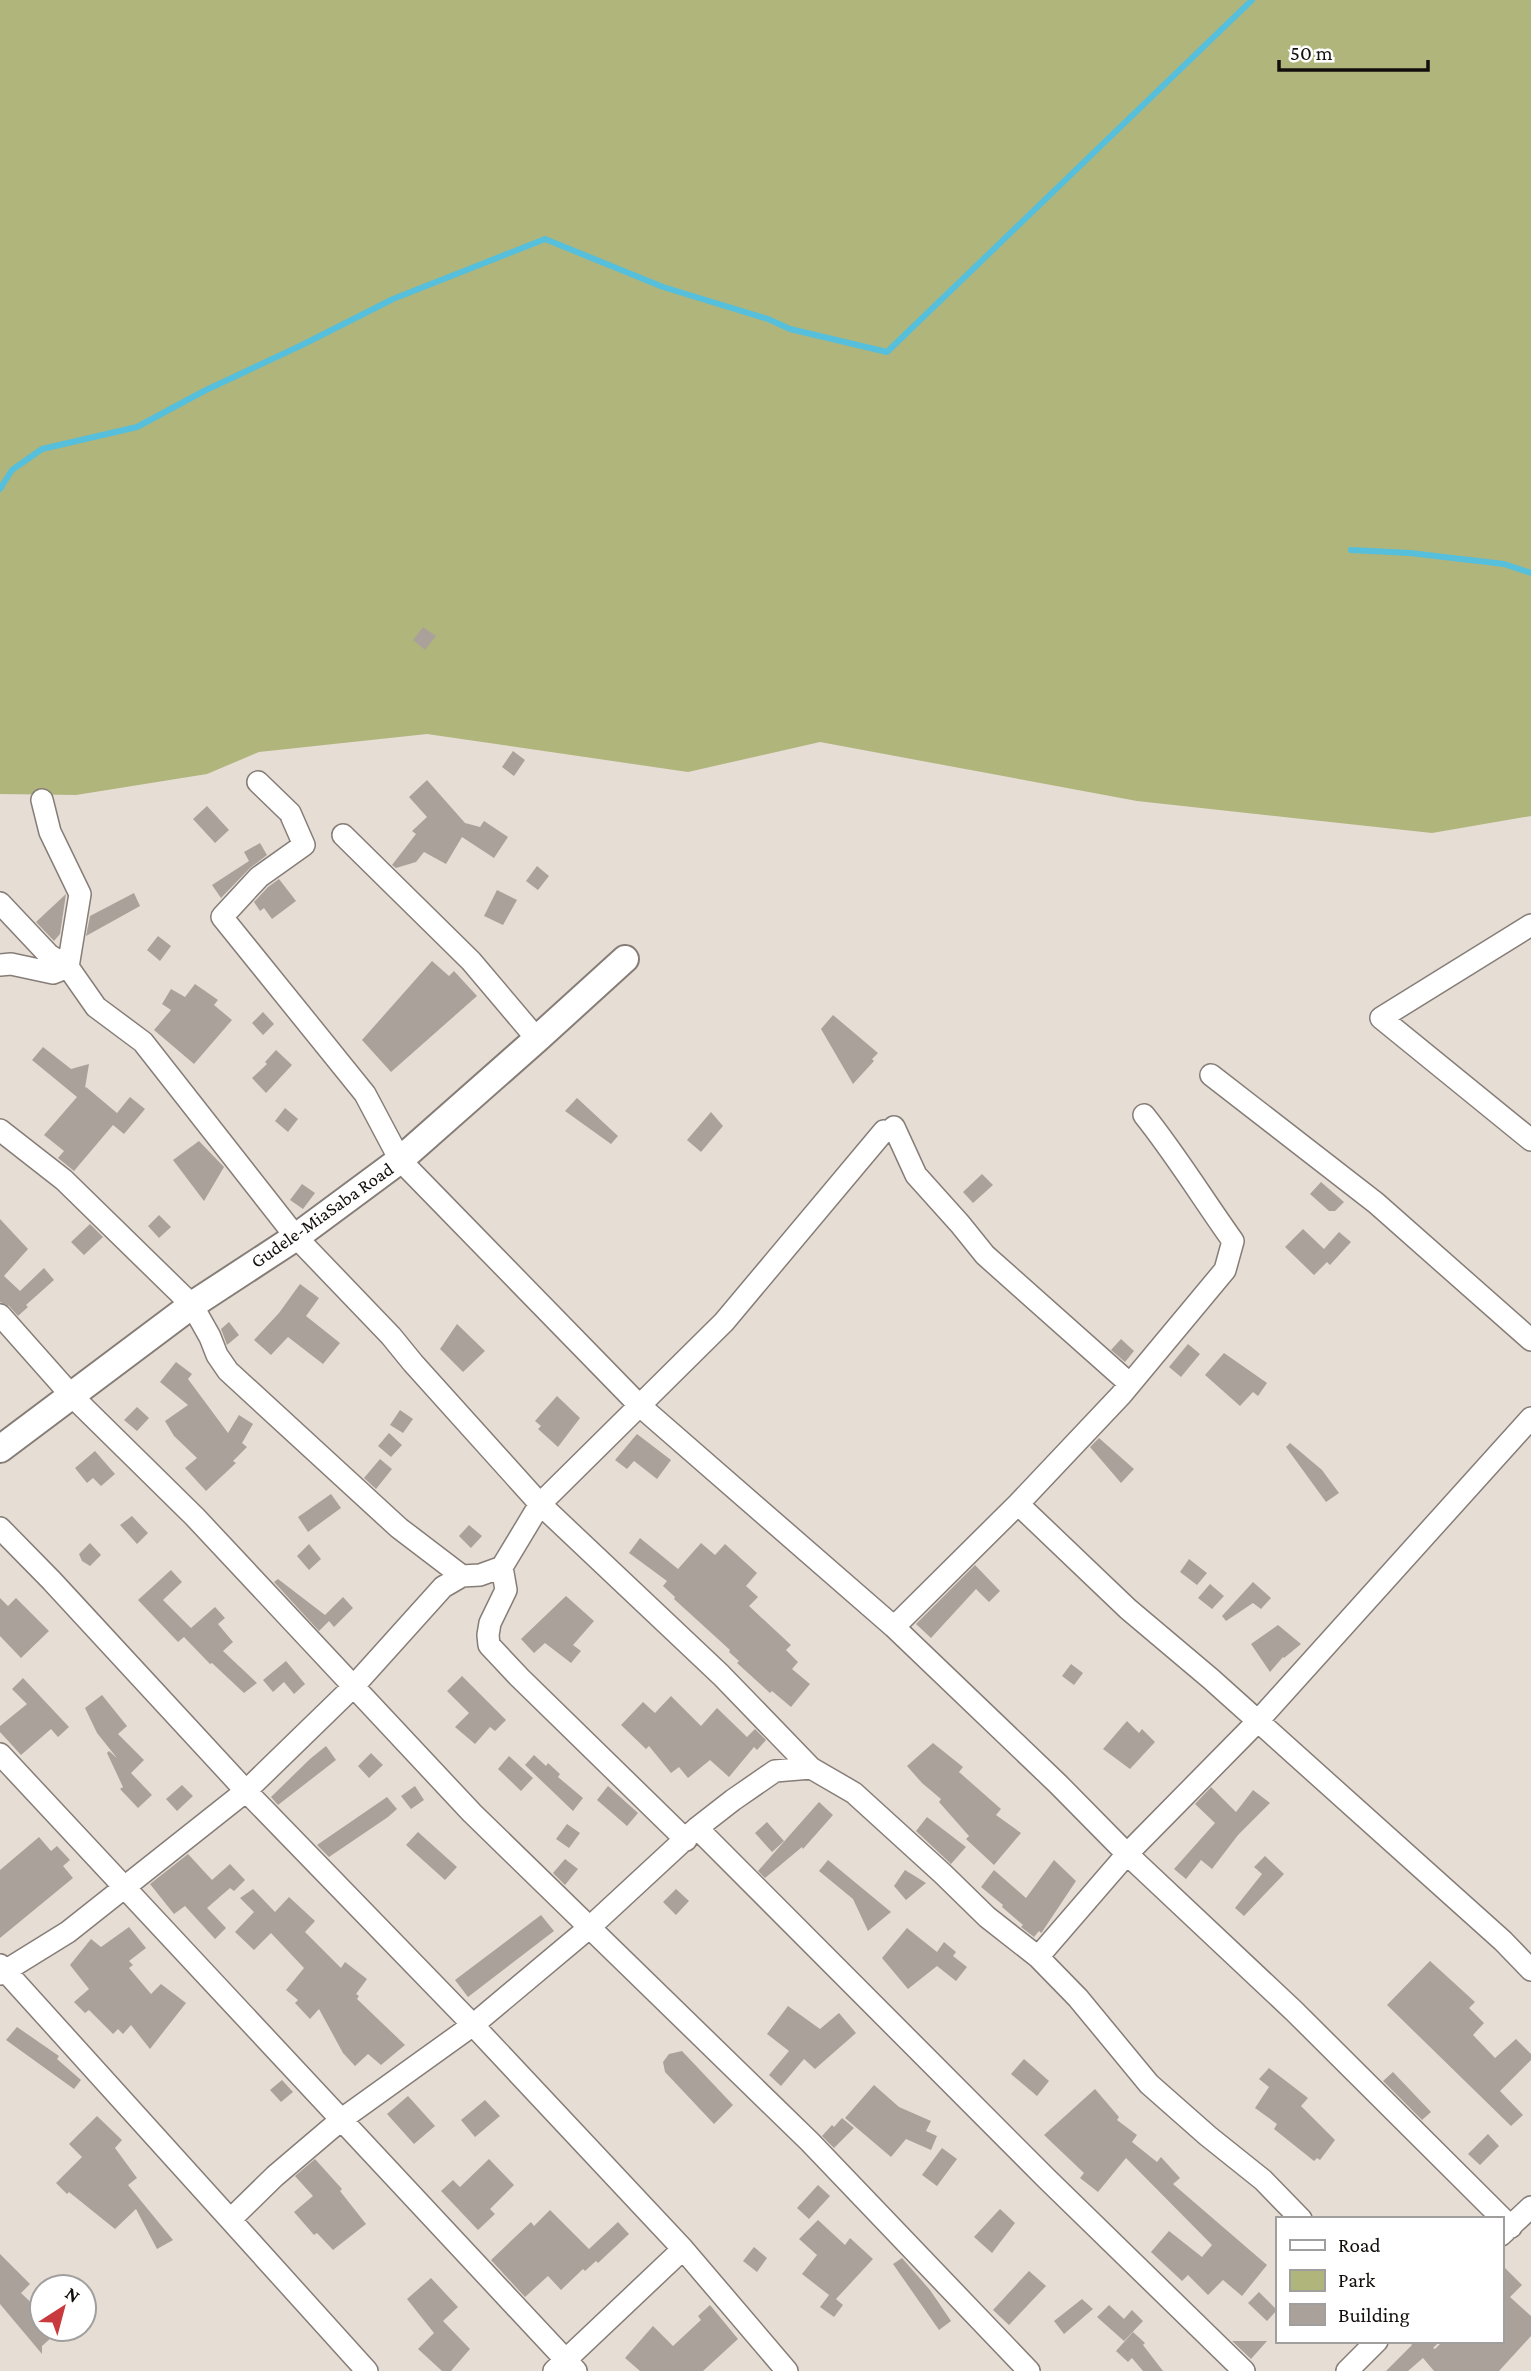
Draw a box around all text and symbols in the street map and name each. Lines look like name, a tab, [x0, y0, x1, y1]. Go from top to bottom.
scale bar	[1279, 28, 1428, 72]
text: 50 m	[1290, 41, 1333, 65]
street label: Gudele-MiaSaba Road	[247, 1158, 397, 1272]
legend	[1276, 2217, 1503, 2343]
text: Road	[1338, 2233, 1381, 2257]
text: Park	[1338, 2268, 1375, 2292]
north arrow	[28, 2273, 98, 2343]
text: N	[61, 2282, 84, 2307]
text: Building	[1338, 2303, 1410, 2327]

